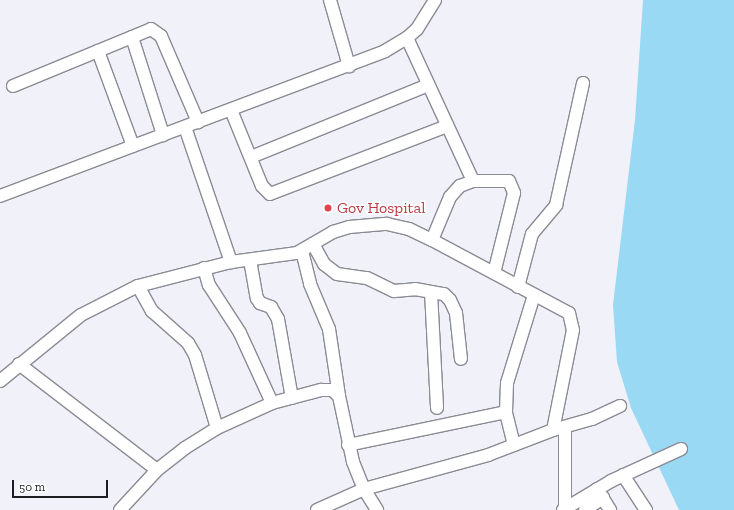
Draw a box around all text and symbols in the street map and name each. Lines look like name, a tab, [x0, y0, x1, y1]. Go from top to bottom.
place label: Gov Hospital	[337, 198, 426, 218]
marker: Gov Hospital	[322, 202, 334, 214]
scale bar	[14, 472, 110, 498]
text: 50 m	[19, 480, 45, 494]

